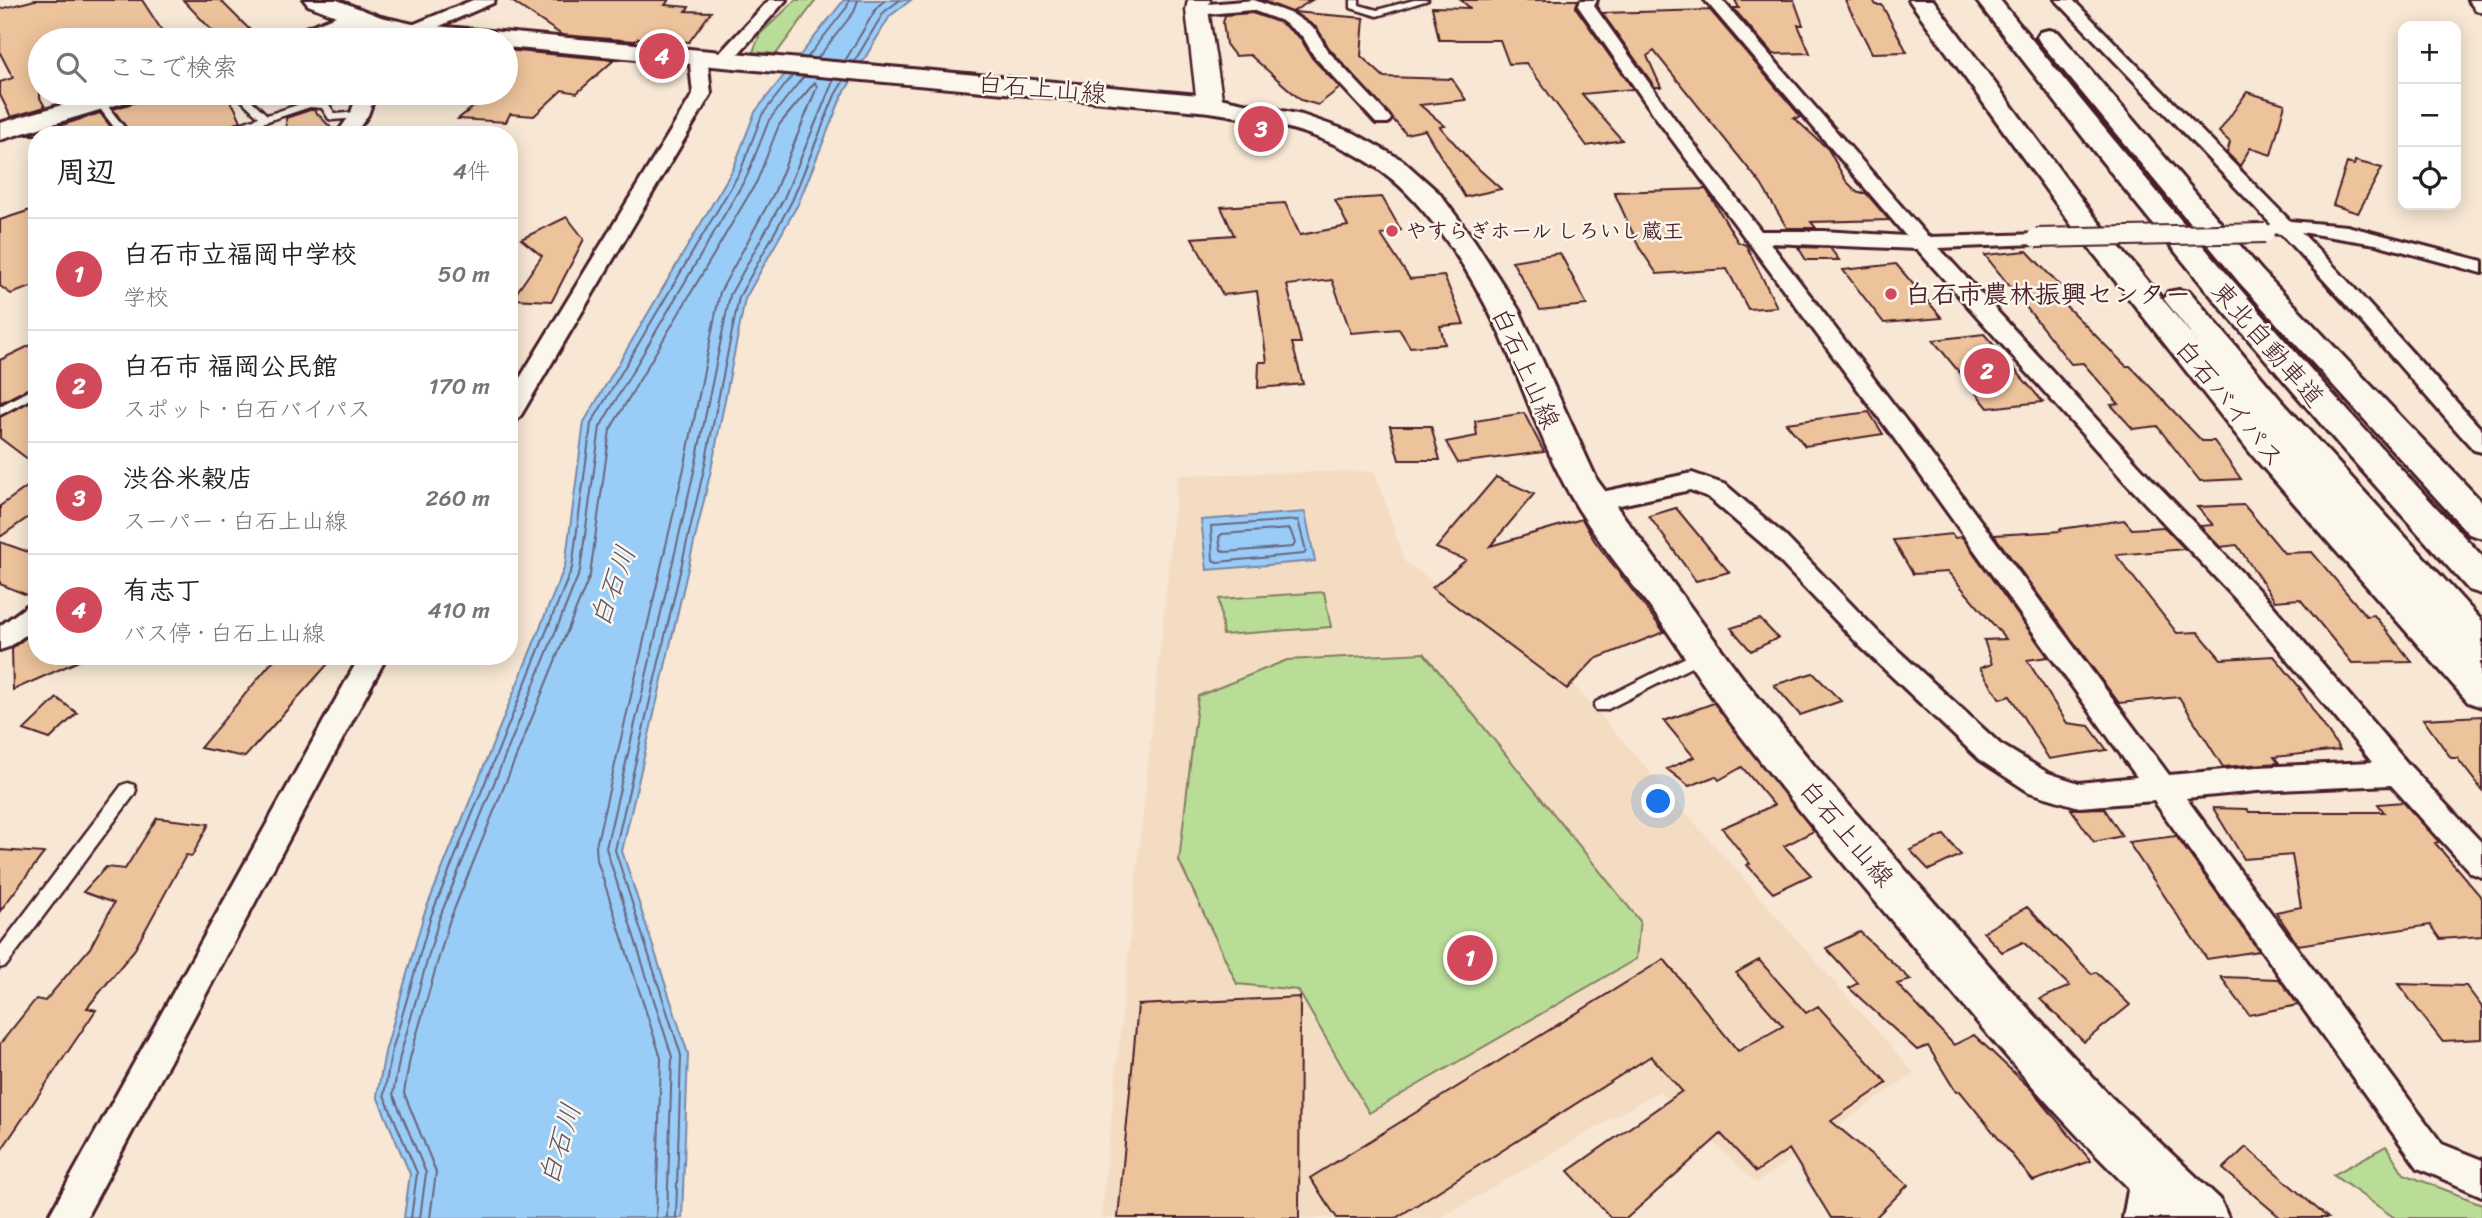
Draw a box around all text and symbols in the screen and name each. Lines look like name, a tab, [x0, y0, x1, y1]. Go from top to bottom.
map controls	[2398, 21, 2461, 210]
button: +	[2398, 21, 2461, 84]
search box	[28, 28, 518, 105]
pin: 4	[639, 30, 685, 82]
text: ここで検索	[108, 44, 238, 90]
icon: search	[52, 48, 90, 86]
street label: 白石上山線	[975, 59, 1109, 117]
button: −	[2398, 84, 2461, 147]
pin: 3	[1238, 103, 1284, 155]
text: 周辺	[56, 145, 116, 199]
button: locate	[2398, 147, 2461, 210]
text: 4件	[453, 151, 490, 192]
place label: やすらぎホール しろいし蔵王	[1406, 212, 1684, 250]
marker: やすらぎホール しろいし蔵王	[1384, 223, 1400, 239]
text: 白石市立福岡中学校	[123, 231, 357, 277]
text: 1	[74, 254, 84, 295]
text: 50 m	[438, 254, 490, 295]
street label: 東北自動車道	[2199, 270, 2337, 418]
place label: 白石市農林振興センター	[1905, 271, 2191, 317]
text: 学校	[123, 277, 169, 318]
marker: 白石市農林振興センター	[1883, 286, 1899, 302]
street label: 白石上山線	[1479, 299, 1573, 437]
street label: 白石バイパス	[2163, 328, 2297, 478]
text: 白石市 福岡公民館	[123, 343, 338, 389]
pin: 2	[1964, 345, 2010, 397]
text: 2	[72, 366, 86, 407]
text: 170 m	[429, 366, 490, 407]
text: スポット · 白石バイパス	[123, 389, 371, 430]
text: 渋谷米穀店	[123, 455, 253, 501]
text: 3	[73, 478, 85, 519]
text: 260 m	[425, 478, 490, 519]
text: スーパー · 白石上山線	[123, 501, 347, 542]
water label: 白石川	[575, 538, 650, 634]
text: 有志丁	[123, 567, 201, 613]
text: 4	[72, 590, 86, 631]
text: 410 m	[428, 590, 490, 631]
text: バス停 · 白石上山線	[123, 613, 325, 654]
street label: 白石上山線	[1788, 768, 1906, 898]
your location	[1641, 784, 1675, 818]
pin: 1	[1447, 932, 1493, 984]
water label: 白石川	[524, 1097, 595, 1191]

